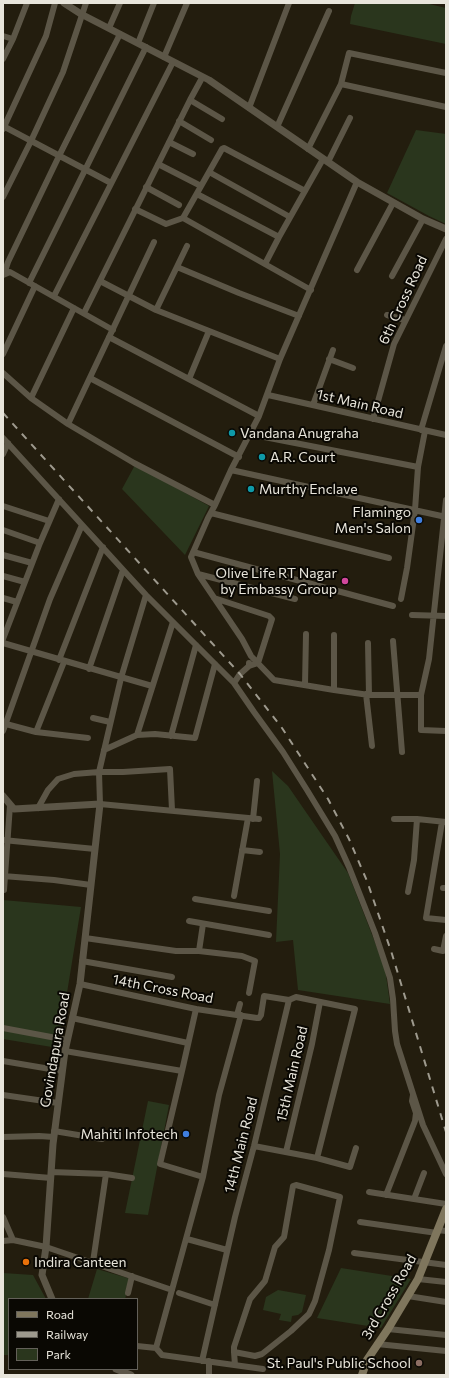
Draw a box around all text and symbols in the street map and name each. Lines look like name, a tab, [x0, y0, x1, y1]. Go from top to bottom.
street label: 6th Cross Road	[375, 253, 431, 347]
street label: 1st Main Road	[315, 386, 405, 422]
place label: Vandana Anugraha	[240, 425, 359, 441]
marker: Vandana Anugraha	[227, 428, 237, 438]
place label: A.R. Court	[270, 449, 335, 465]
marker: A.R. Court	[257, 452, 267, 462]
place label: Murthy Enclave	[259, 481, 358, 497]
marker: Murthy Enclave	[246, 484, 256, 494]
place label: Flamingo Men's Salon	[335, 504, 411, 536]
marker: Flamingo Men's Salon	[414, 515, 424, 525]
place label: Olive Life RT Nagar by Embassy Group	[216, 565, 337, 598]
marker: Olive Life RT Nagar by Embassy Group	[340, 576, 350, 586]
street label: 14th Cross Road	[111, 971, 215, 1007]
street label: Govindapura Road	[37, 991, 73, 1109]
street label: 15th Main Road	[273, 1024, 311, 1124]
street label: 14th Main Road	[221, 1095, 261, 1195]
place label: Mahiti Infotech	[80, 1126, 178, 1142]
marker: Mahiti Infotech	[181, 1129, 191, 1139]
street label: 3rd Cross Road	[358, 1252, 420, 1342]
place label: Indira Canteen	[34, 1254, 126, 1270]
marker: Indira Canteen	[21, 1257, 31, 1267]
legend	[8, 1298, 138, 1370]
text: Road	[46, 1307, 74, 1321]
text: Railway	[46, 1327, 88, 1341]
text: Park	[46, 1347, 71, 1361]
place label: St. Paul's Public School	[267, 1355, 411, 1371]
marker: St. Paul's Public School	[414, 1358, 424, 1368]

